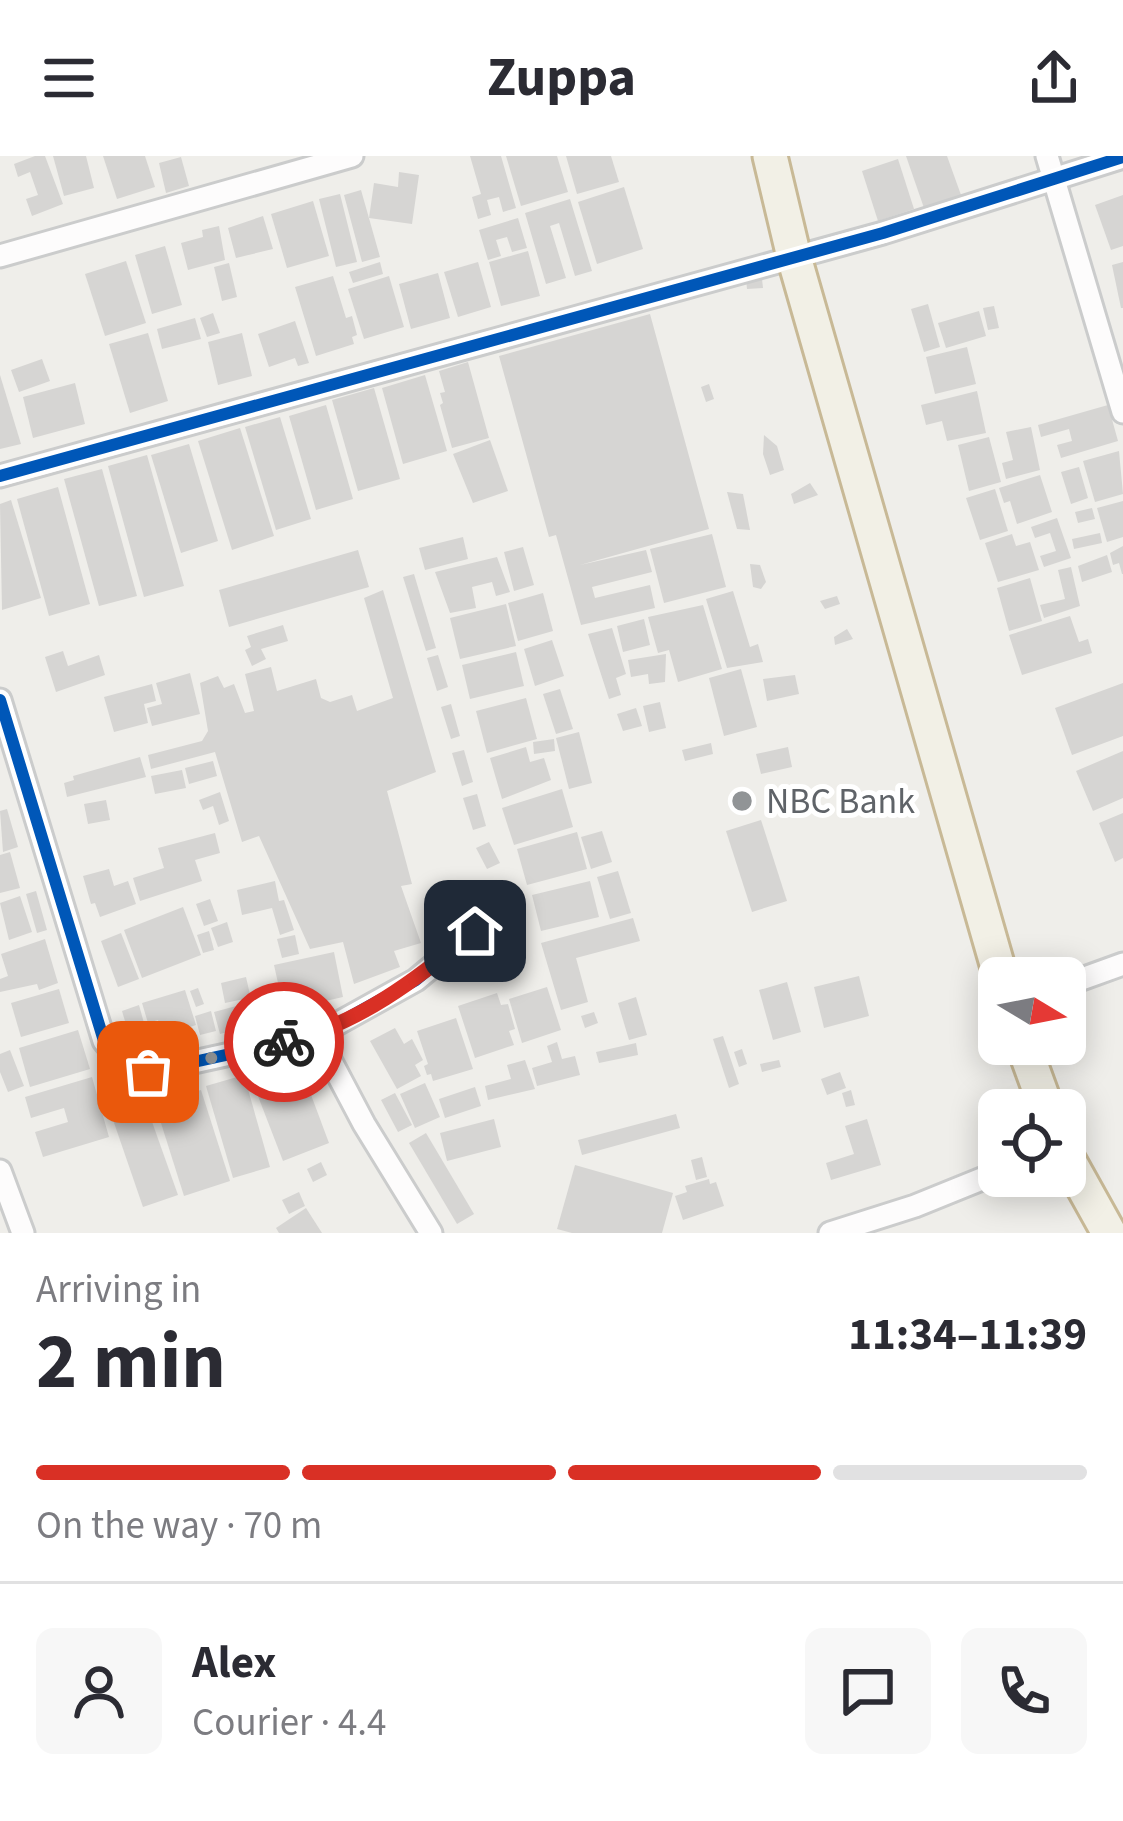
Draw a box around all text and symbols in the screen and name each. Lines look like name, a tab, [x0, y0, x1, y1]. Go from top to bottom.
text: Zuppa	[487, 40, 636, 117]
icon: menu	[36, 45, 102, 111]
icon: share	[1021, 45, 1087, 111]
place label: NBC Bank	[766, 776, 915, 827]
marker: NBC Bank	[729, 788, 755, 814]
pin	[424, 880, 526, 982]
icon: home	[442, 898, 508, 964]
north arrow	[978, 957, 1086, 1065]
map controls	[978, 957, 1086, 1197]
courier	[224, 982, 344, 1102]
icon: bike	[251, 1009, 317, 1075]
pin	[97, 1021, 199, 1123]
icon: bag	[115, 1039, 181, 1105]
button: locate	[978, 1089, 1086, 1197]
text: Arriving in	[36, 1262, 201, 1318]
text: 11:34–11:39	[848, 1303, 1087, 1367]
text: 2 min	[36, 1307, 226, 1418]
text: On the way · 70 m	[36, 1498, 322, 1554]
button: person	[36, 1628, 162, 1754]
button: chat	[805, 1628, 931, 1754]
button: phone	[961, 1628, 1087, 1754]
text: Alex	[192, 1631, 276, 1695]
text: Courier · 4.4	[192, 1695, 386, 1751]

